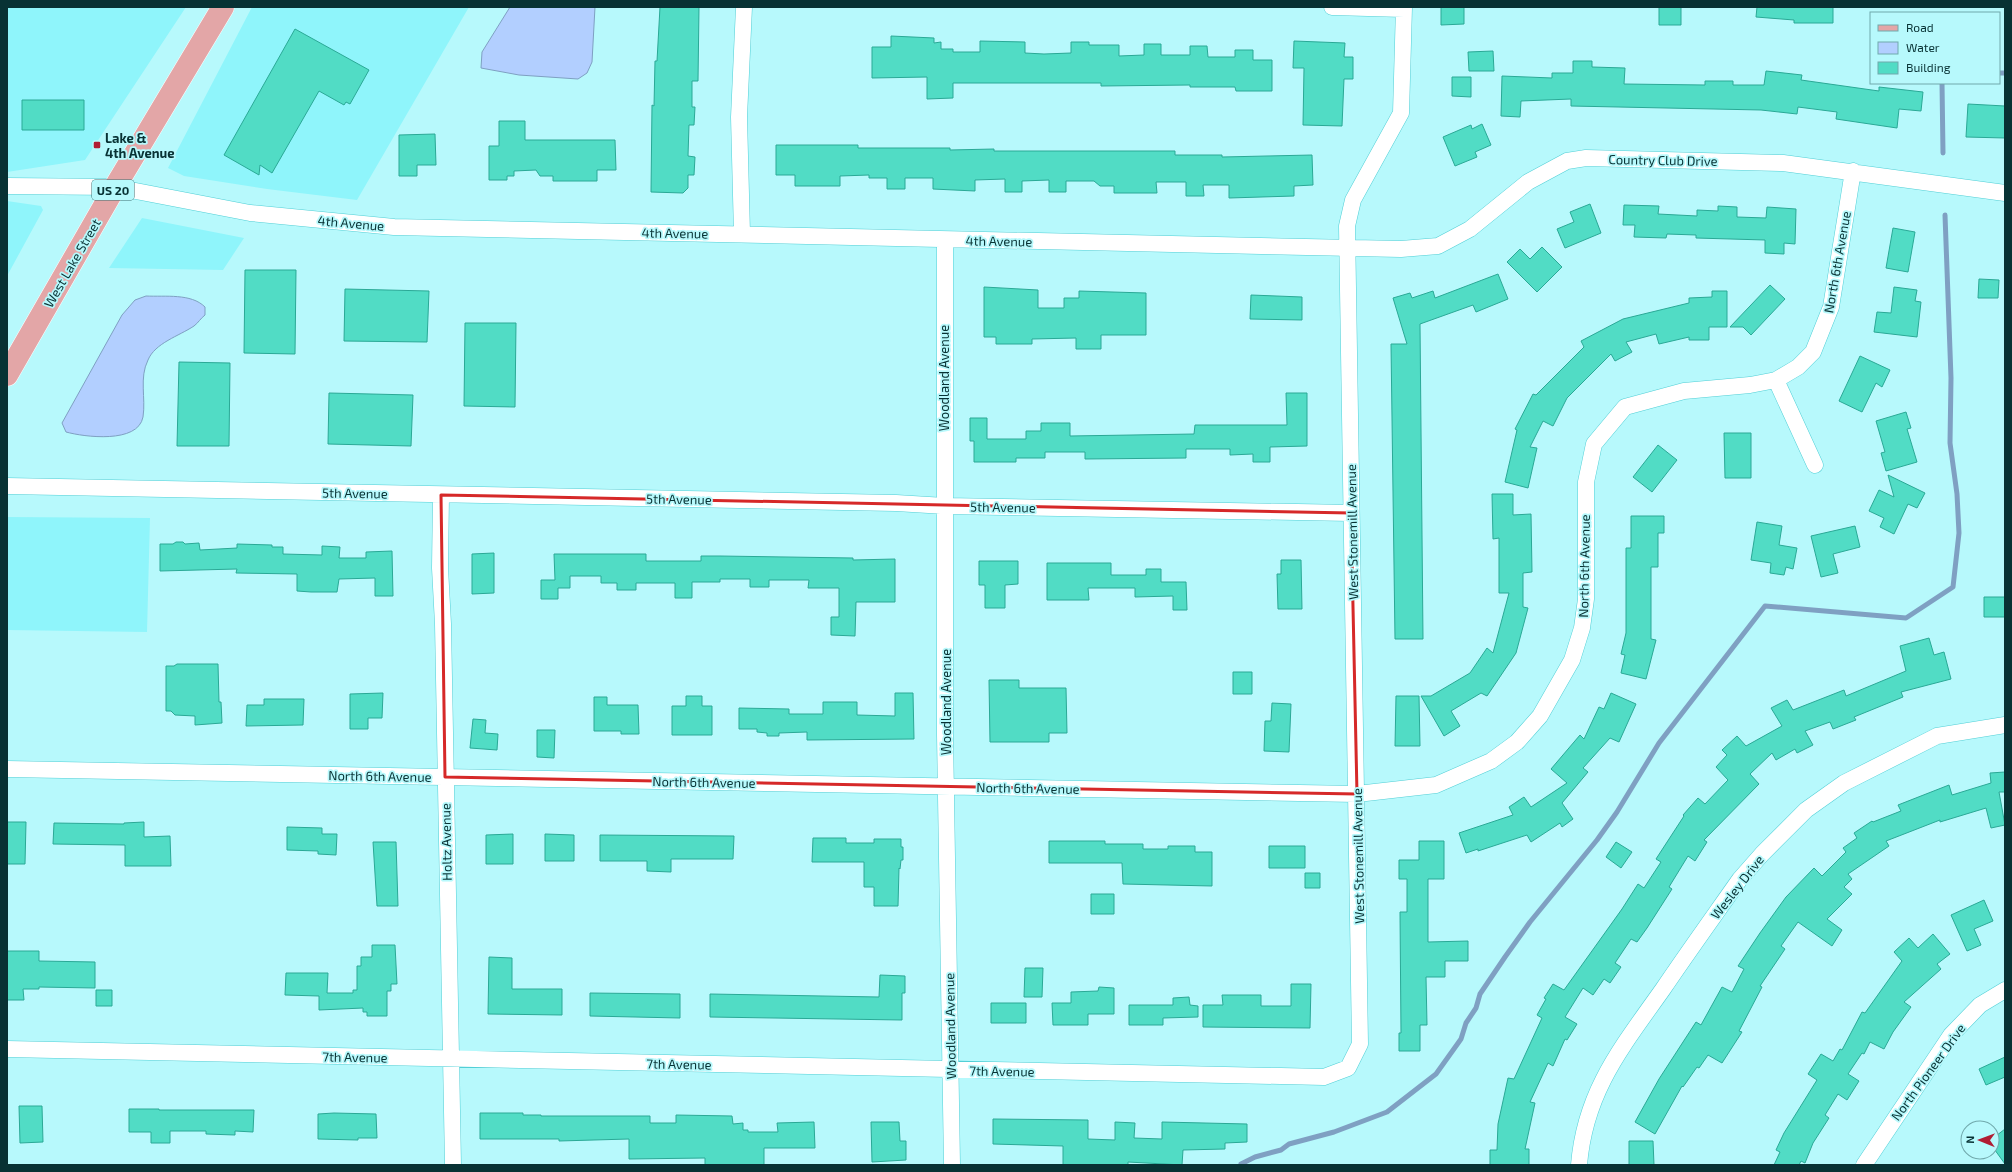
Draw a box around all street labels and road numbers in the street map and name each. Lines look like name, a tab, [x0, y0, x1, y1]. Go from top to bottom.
street label: Country Club Drive	[1608, 151, 1718, 169]
road number: US 20	[92, 180, 134, 200]
street label: North 6th Avenue	[1820, 210, 1854, 314]
street label: 4th Avenue	[317, 212, 385, 234]
street label: West Lake Street	[40, 216, 104, 310]
street label: 4th Avenue	[642, 224, 708, 242]
street label: 4th Avenue	[966, 232, 1032, 250]
street label: Woodland Avenue	[936, 325, 952, 431]
street label: West Stonemill Avenue	[1343, 464, 1361, 600]
street label: 5th Avenue	[322, 484, 388, 502]
street label: 5th Avenue	[646, 490, 712, 508]
street label: 5th Avenue	[970, 498, 1036, 516]
street label: North 6th Avenue	[1575, 514, 1593, 618]
street label: Woodland Avenue	[938, 649, 954, 755]
street label: North 6th Avenue	[328, 767, 432, 785]
street label: North 6th Avenue	[652, 773, 756, 791]
street label: North 6th Avenue	[976, 779, 1080, 797]
street label: West Stonemill Avenue	[1349, 788, 1367, 924]
street label: Holtz Avenue	[437, 803, 455, 881]
street label: Wesley Drive	[1707, 852, 1767, 922]
street label: Woodland Avenue	[941, 973, 959, 1079]
street label: North Pioneer Drive	[1888, 1021, 1968, 1123]
street label: 7th Avenue	[322, 1048, 388, 1066]
street label: 7th Avenue	[646, 1055, 712, 1073]
street label: 7th Avenue	[969, 1062, 1035, 1080]

